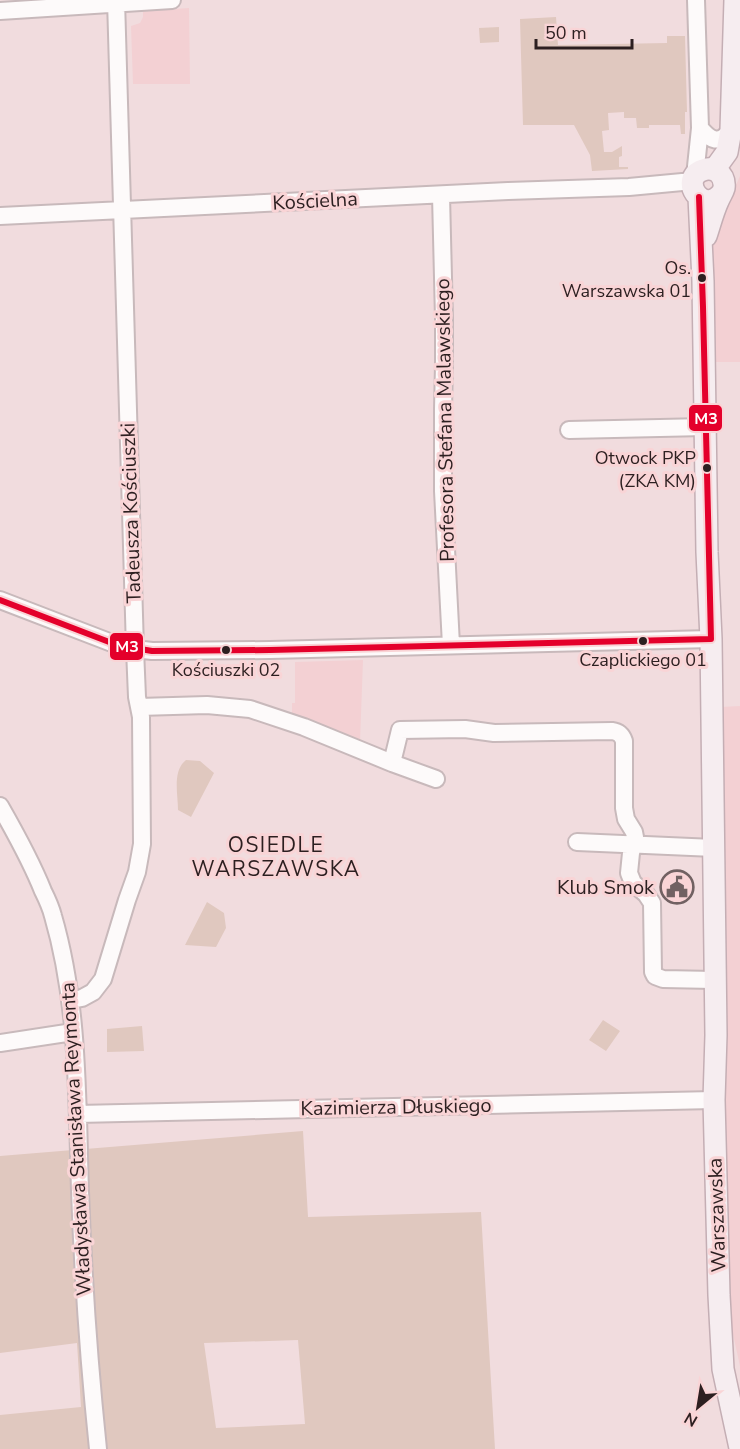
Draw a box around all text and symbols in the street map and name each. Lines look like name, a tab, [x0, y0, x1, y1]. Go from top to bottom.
scale bar	[536, 12, 632, 50]
text: 50 m	[545, 21, 587, 45]
street label: Kościelna	[272, 185, 358, 217]
place label: Os. Warszawska 01	[562, 256, 691, 303]
marker: Os. Warszawska 01	[696, 272, 708, 284]
street label: Profesora Stefana Malawskiego	[429, 278, 461, 562]
line badge: M3	[688, 404, 723, 432]
text: M3	[694, 408, 718, 430]
street label: Tadeusza Kościuszki	[114, 422, 148, 604]
place label: Otwock PKP (ZKA KM)	[595, 446, 696, 493]
marker: Otwock PKP (ZKA KM)	[701, 462, 713, 474]
line badge: M3	[109, 632, 144, 661]
marker: Czaplickiego 01	[637, 635, 649, 647]
text: M3	[115, 636, 139, 658]
marker: Kościuszki 02	[220, 644, 232, 656]
place label: Czaplickiego 01	[579, 648, 707, 672]
place label: Kościuszki 02	[172, 658, 280, 682]
district label: OSIEDLE WARSZAWSKA	[191, 831, 361, 883]
public building icon: Klub Smok	[659, 869, 695, 905]
place label: Klub Smok	[557, 874, 655, 901]
street label: Władysława Stanisława Reymonta	[54, 981, 98, 1297]
street label: Kazimierza Dłuskiego	[300, 1092, 492, 1122]
street label: Warszawska	[702, 1157, 732, 1273]
north arrow	[668, 1377, 728, 1437]
text: N	[680, 1407, 702, 1432]

